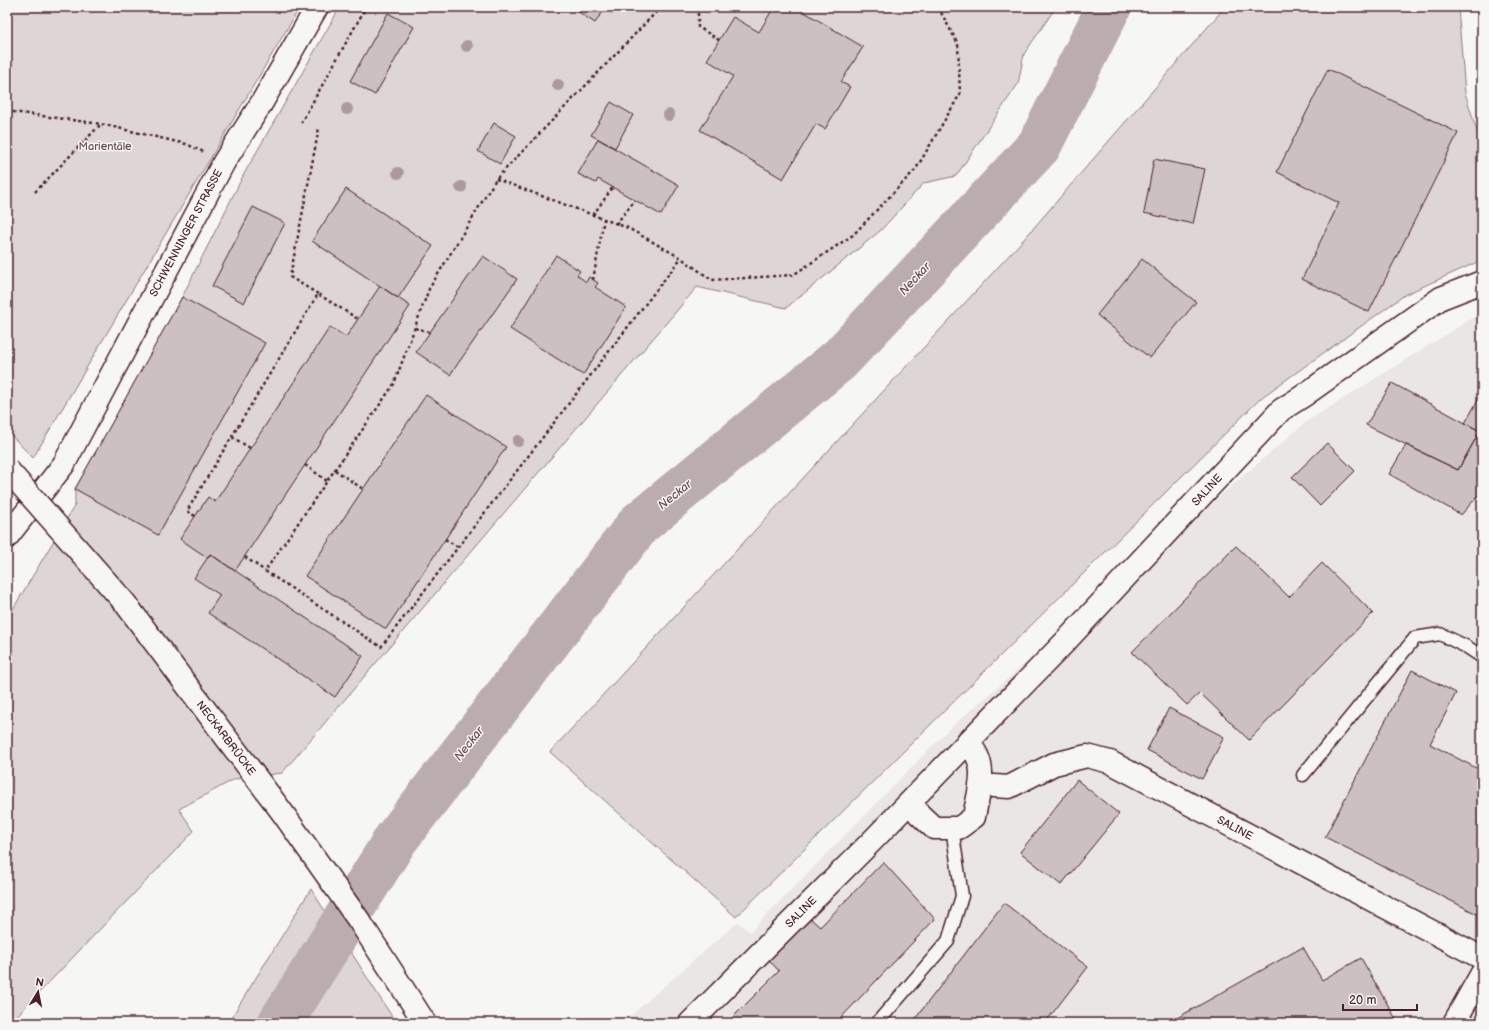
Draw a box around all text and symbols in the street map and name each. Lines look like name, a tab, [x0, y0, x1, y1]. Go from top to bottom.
park label: Marientäle	[78, 140, 132, 153]
street label: SCHWENNINGER STRASSE	[147, 167, 225, 299]
water label: Neckar	[896, 258, 935, 298]
street label: SALINE	[1189, 471, 1225, 509]
water label: Neckar	[655, 476, 696, 513]
street label: NECKARBRÜCKE	[194, 698, 259, 778]
water label: Neckar	[451, 723, 488, 764]
street label: SALINE	[1215, 813, 1255, 843]
street label: SALINE	[783, 894, 819, 930]
north arrow	[18, 972, 58, 1012]
text: N	[34, 976, 45, 990]
scale bar	[1343, 986, 1417, 1012]
text: 20 m	[1349, 993, 1376, 1008]

